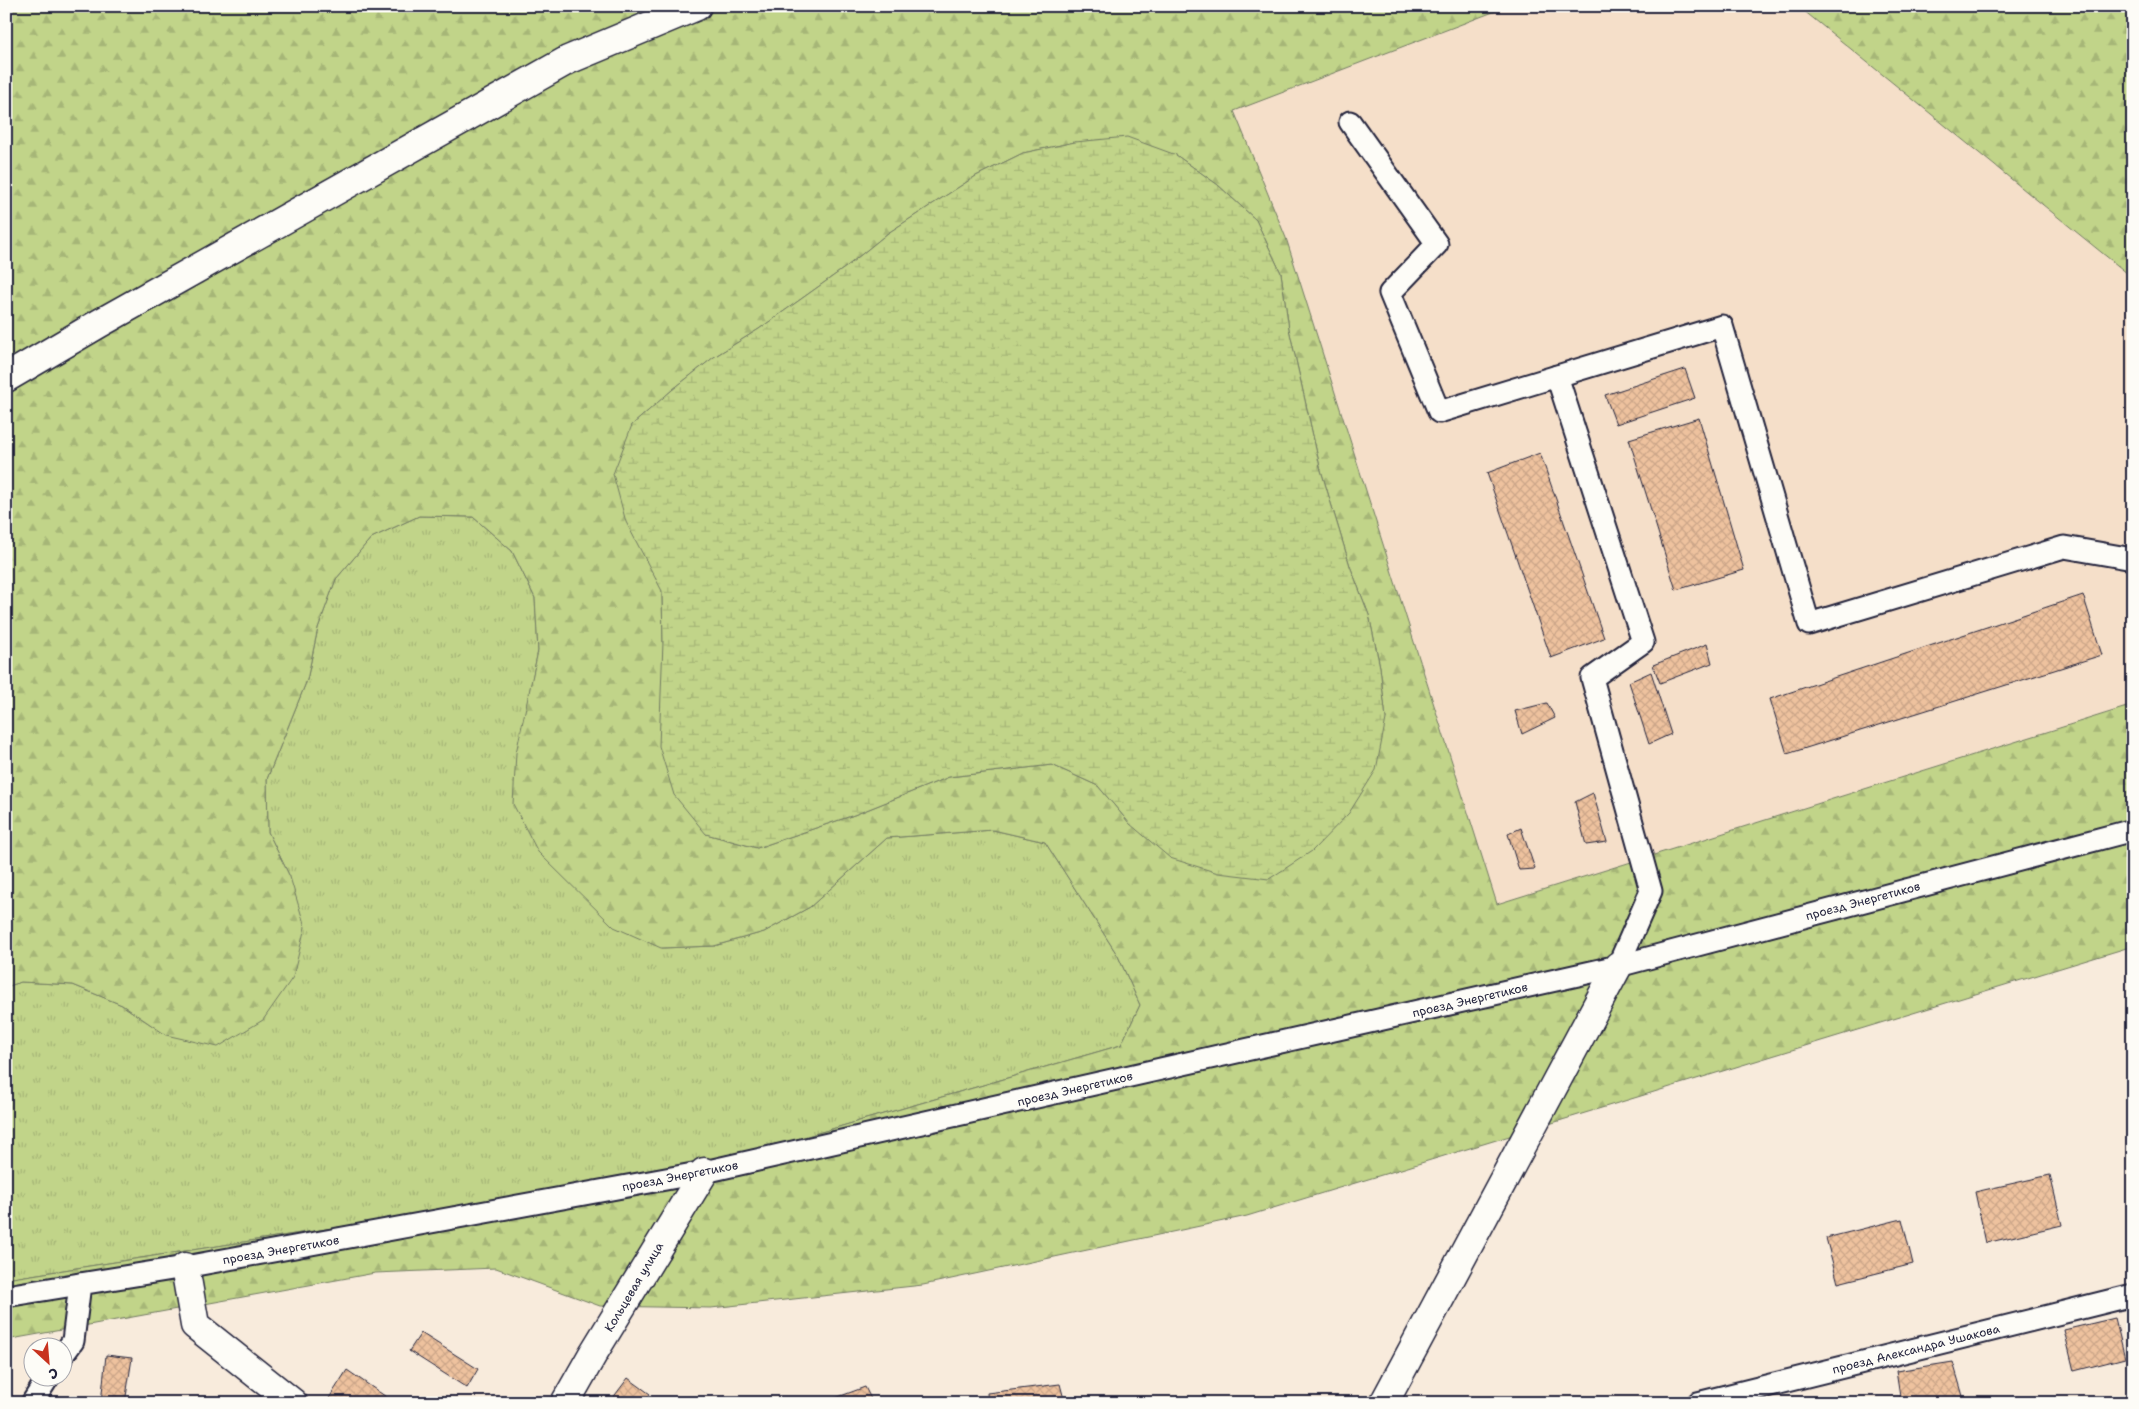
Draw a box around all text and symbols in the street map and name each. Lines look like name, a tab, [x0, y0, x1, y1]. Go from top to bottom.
street label: проезд Энергетиков	[1804, 878, 1922, 924]
street label: проезд Энергетиков	[1411, 979, 1529, 1021]
street label: проезд Энергетиков	[1016, 1068, 1134, 1110]
street label: проезд Энергетиков	[621, 1157, 739, 1195]
street label: проезд Энергетиков	[222, 1232, 340, 1268]
street label: Кольцевая улица	[601, 1239, 667, 1335]
street label: проезд Александра Ушакова	[1831, 1320, 2002, 1378]
north arrow	[22, 1336, 72, 1386]
text: С	[46, 1364, 62, 1384]

